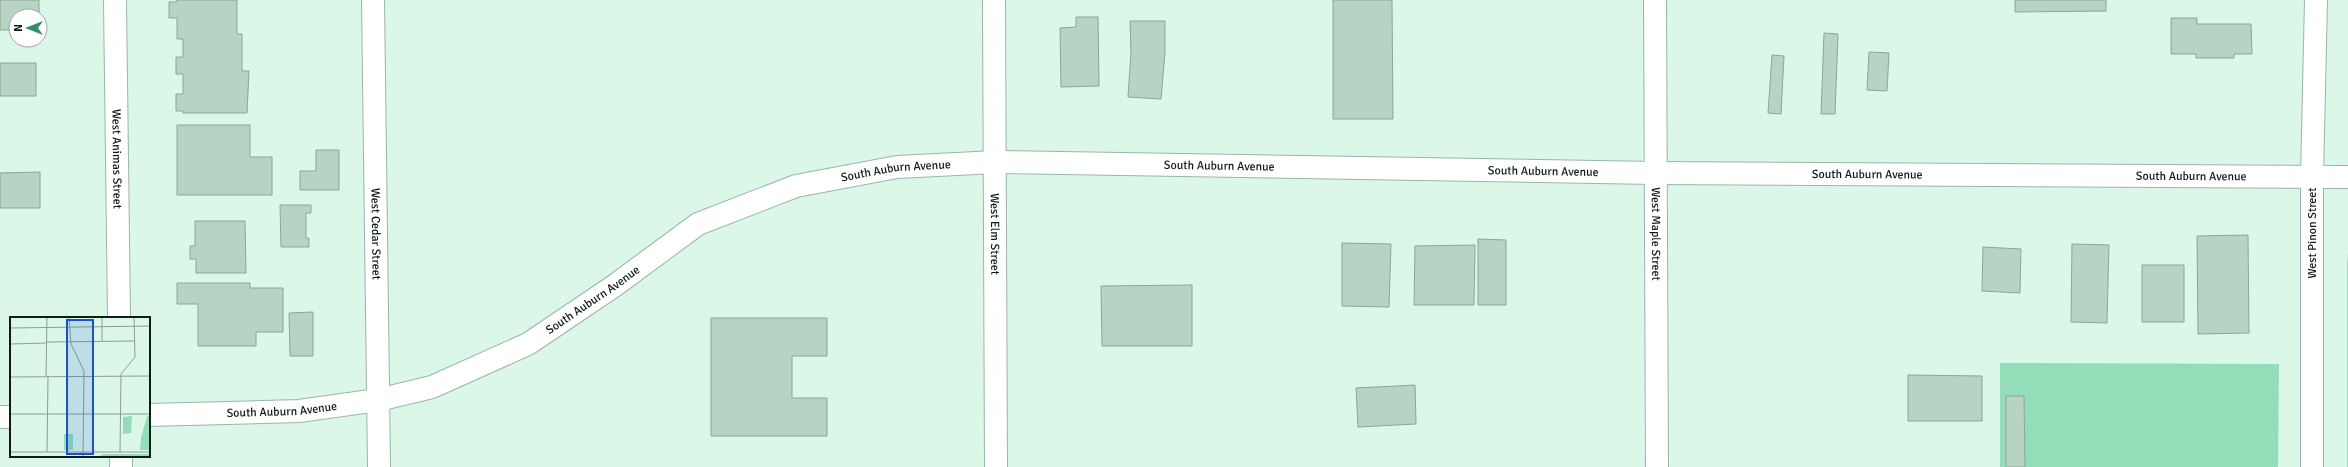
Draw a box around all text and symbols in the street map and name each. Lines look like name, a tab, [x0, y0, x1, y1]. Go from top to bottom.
north arrow	[8, 8, 48, 48]
text: N	[12, 24, 25, 32]
street label: West Animas Street	[108, 109, 125, 209]
street label: South Auburn Avenue	[840, 157, 951, 185]
street label: South Auburn Avenue	[1164, 158, 1275, 175]
street label: South Auburn Avenue	[1488, 163, 1599, 180]
street label: South Auburn Avenue	[1812, 167, 1923, 183]
street label: South Auburn Avenue	[2136, 169, 2247, 184]
street label: West Maple Street	[1648, 187, 1663, 281]
street label: West Pinon Street	[2305, 187, 2320, 279]
street label: West Cedar Street	[367, 188, 384, 280]
street label: West Elm Street	[987, 193, 1002, 275]
street label: South Auburn Avenue	[543, 262, 643, 338]
inset map	[10, 317, 150, 457]
street label: South Auburn Avenue	[226, 399, 338, 421]

